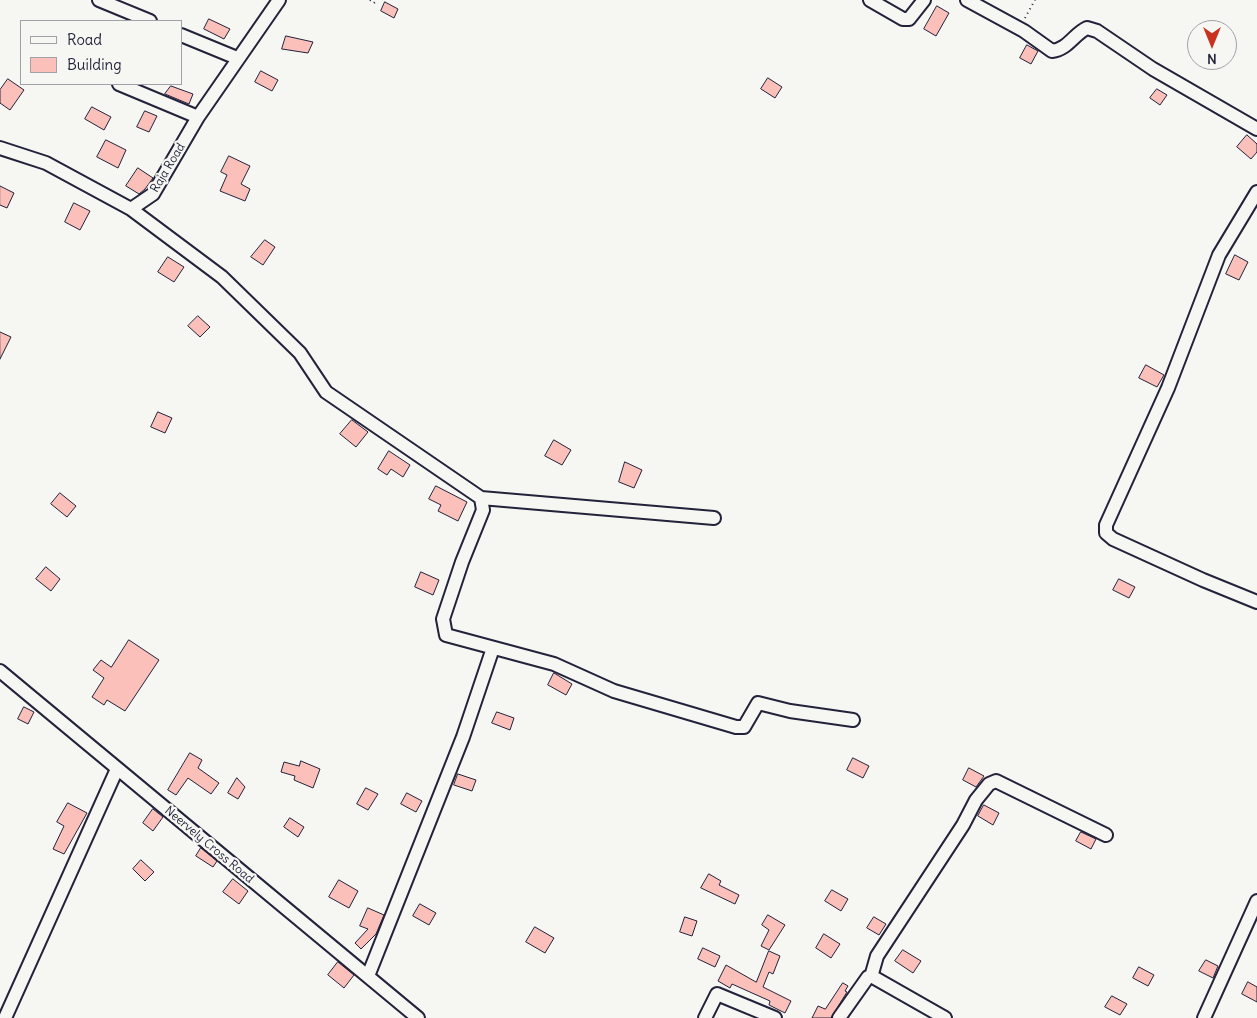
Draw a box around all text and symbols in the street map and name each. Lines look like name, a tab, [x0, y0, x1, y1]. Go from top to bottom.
legend	[20, 20, 182, 85]
north arrow	[1187, 20, 1237, 70]
text: Road	[67, 30, 102, 49]
text: N	[1207, 50, 1217, 68]
text: Building	[67, 55, 122, 74]
street label: Raja Road	[148, 141, 188, 195]
street label: Neervely Cross Road	[161, 804, 257, 886]

